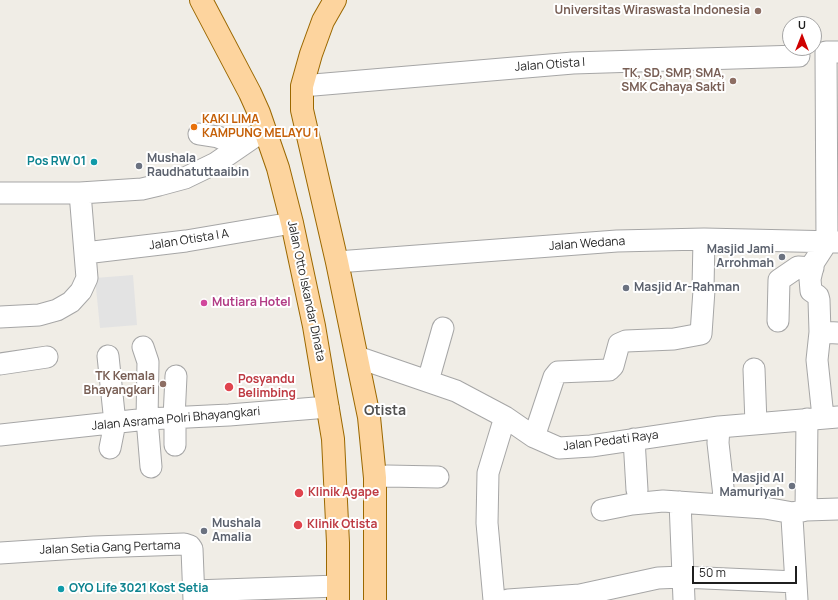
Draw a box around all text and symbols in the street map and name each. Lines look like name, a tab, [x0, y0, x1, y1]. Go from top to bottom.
place label: Universitas Wiraswasta Indonesia	[555, 4, 750, 18]
marker: Universitas Wiraswasta Indonesia	[753, 6, 763, 16]
north arrow	[782, 16, 822, 56]
text: U	[798, 17, 806, 32]
street label: Jalan Otista I	[514, 55, 586, 75]
place label: TK, SD, SMP, SMA, SMK Cahaya Sakti	[621, 67, 725, 95]
marker: TK, SD, SMP, SMA, SMK Cahaya Sakti	[728, 76, 738, 86]
place label: KAKI LIMA KAMPUNG MELAYU 1	[202, 113, 319, 141]
marker: KAKI LIMA KAMPUNG MELAYU 1	[189, 122, 199, 132]
place label: Mushala Raudhatuttaaibin	[147, 152, 249, 180]
place label: Pos RW 01	[27, 155, 86, 169]
marker: Pos RW 01	[89, 157, 99, 167]
marker: Mushala Raudhatuttaaibin	[134, 161, 144, 171]
street label: Jalan Otto Iskandar Dinata	[284, 219, 328, 363]
street label: Jalan Otista I A	[148, 227, 230, 253]
street label: Jalan Wedana	[548, 234, 626, 254]
place label: Masjid Jami Arrohmah	[707, 243, 774, 271]
marker: Masjid Jami Arrohmah	[777, 252, 787, 262]
place label: Masjid Ar-Rahman	[634, 281, 740, 295]
marker: Masjid Ar-Rahman	[621, 283, 631, 293]
place label: Mutiara Hotel	[212, 296, 291, 310]
marker: Mutiara Hotel	[199, 298, 209, 308]
place label: TK Kemala Bhayangkari	[84, 370, 155, 398]
place label: Posyandu Belimbing	[238, 373, 296, 401]
marker: TK Kemala Bhayangkari	[158, 379, 168, 389]
marker: Posyandu Belimbing	[223, 381, 235, 393]
district label: Otista	[364, 403, 406, 419]
street label: Jalan Asrama Polri Bhayangkari	[91, 404, 261, 434]
street label: Jalan Pedati Raya	[563, 428, 659, 454]
place label: Masjid Al Mamuriyah	[719, 472, 784, 500]
marker: Masjid Al Mamuriyah	[787, 481, 797, 491]
place label: Klinik Agape	[308, 486, 379, 500]
marker: Klinik Agape	[293, 487, 305, 499]
place label: Mushala Amalia	[212, 517, 261, 545]
place label: Klinik Otista	[307, 518, 377, 532]
marker: Klinik Otista	[292, 519, 304, 531]
marker: Mushala Amalia	[199, 526, 209, 536]
street label: Jalan Setia Gang Pertama	[39, 538, 181, 558]
scale bar	[694, 558, 799, 584]
text: 50 m	[699, 564, 726, 581]
place label: OYO Life 3021 Kost Setia	[69, 582, 208, 596]
marker: OYO Life 3021 Kost Setia	[56, 584, 66, 594]

